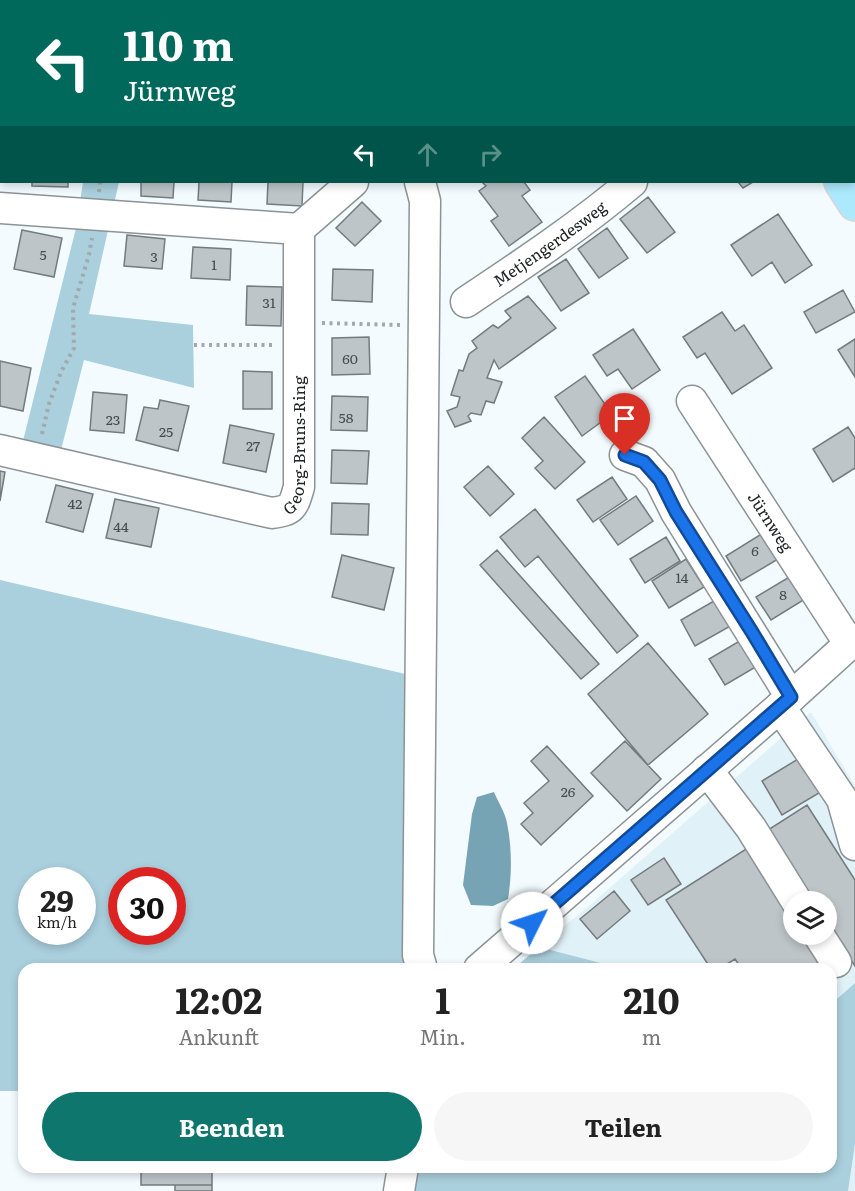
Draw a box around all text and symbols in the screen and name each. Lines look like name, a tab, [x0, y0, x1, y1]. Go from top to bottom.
text: 110 m	[123, 12, 234, 74]
icon: left	[24, 24, 102, 102]
text: Jürnweg	[123, 69, 236, 109]
icon: left	[348, 138, 381, 171]
icon: ahead	[411, 138, 444, 171]
icon: right	[474, 138, 507, 171]
street label: Metjengerdesweg	[488, 194, 611, 292]
house number: 5	[39, 244, 47, 264]
house number: 3	[150, 246, 158, 266]
house number: 1	[211, 254, 217, 274]
house number: 31	[262, 292, 276, 312]
house number: 60	[342, 348, 358, 368]
street label: Georg-Bruns-Ring	[277, 376, 310, 520]
pin	[599, 393, 650, 455]
icon: arrive	[608, 402, 641, 435]
house number: 58	[339, 407, 354, 427]
house number: 23	[106, 409, 120, 429]
house number: 25	[159, 421, 173, 441]
house number: 27	[246, 435, 260, 455]
street label: Jürnweg	[743, 487, 800, 556]
house number: 42	[68, 493, 82, 513]
house number: 44	[113, 516, 129, 536]
house number: 6	[751, 540, 759, 560]
house number: 14	[676, 567, 689, 587]
house number: 8	[779, 584, 787, 604]
house number: 26	[561, 781, 576, 801]
speed limit sign: 30	[108, 867, 186, 945]
text: 29	[40, 877, 74, 921]
position arrow	[500, 891, 564, 955]
map controls	[783, 891, 837, 945]
button: layers	[783, 891, 837, 945]
text: km/h	[37, 910, 77, 933]
text: 12:02	[175, 972, 262, 1025]
text: 1	[435, 972, 450, 1025]
text: 210	[623, 972, 680, 1025]
text: Ankunft	[179, 1021, 259, 1051]
text: Min.	[420, 1021, 466, 1051]
text: m	[642, 1021, 661, 1051]
button: Beenden	[42, 1092, 422, 1161]
button: Teilen	[434, 1092, 813, 1161]

